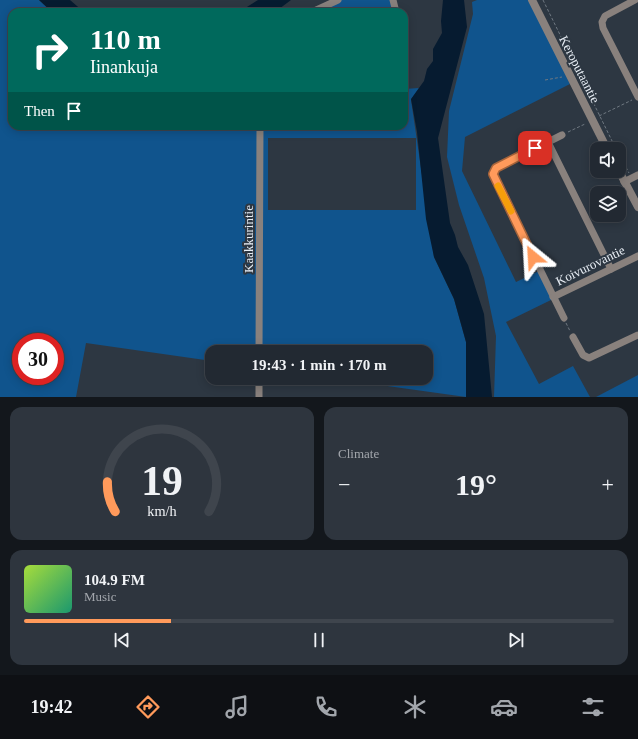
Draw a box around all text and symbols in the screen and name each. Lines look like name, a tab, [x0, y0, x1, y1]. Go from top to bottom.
icon: right	[24, 24, 76, 76]
text: 110 m	[90, 24, 161, 55]
street label: Keroputaantie	[556, 33, 603, 106]
text: Iinankuja	[90, 57, 158, 77]
icon: arrive	[63, 100, 85, 122]
text: Then	[24, 103, 55, 119]
pin	[518, 131, 552, 165]
icon: arrive	[524, 137, 546, 159]
map controls	[590, 142, 626, 222]
button: sound	[590, 142, 626, 178]
button: layers	[590, 186, 626, 222]
street label: Kaakkurintie	[241, 205, 256, 273]
position arrow	[512, 236, 554, 278]
street label: Koivurovantie	[553, 242, 627, 289]
speed limit sign: 30	[12, 333, 64, 385]
text: 19:43 · 1 min · 170 m	[252, 357, 387, 373]
text: Climate	[338, 446, 379, 461]
text: 19	[141, 457, 183, 503]
text: 19°	[455, 468, 497, 501]
text: −	[338, 472, 350, 497]
text: +	[602, 472, 614, 497]
text: km/h	[147, 502, 177, 518]
text: 104.9 FM	[84, 572, 145, 588]
text: Music	[84, 589, 117, 604]
icon: previous	[111, 629, 133, 651]
icon: pause	[308, 629, 330, 651]
icon: next	[505, 629, 527, 651]
icon: directions	[134, 693, 162, 721]
icon: music	[223, 693, 251, 721]
icon: phone	[312, 693, 340, 721]
icon: climate	[401, 693, 429, 721]
icon: car	[490, 693, 518, 721]
icon: filters	[579, 693, 607, 721]
text: 19:42	[31, 697, 73, 717]

